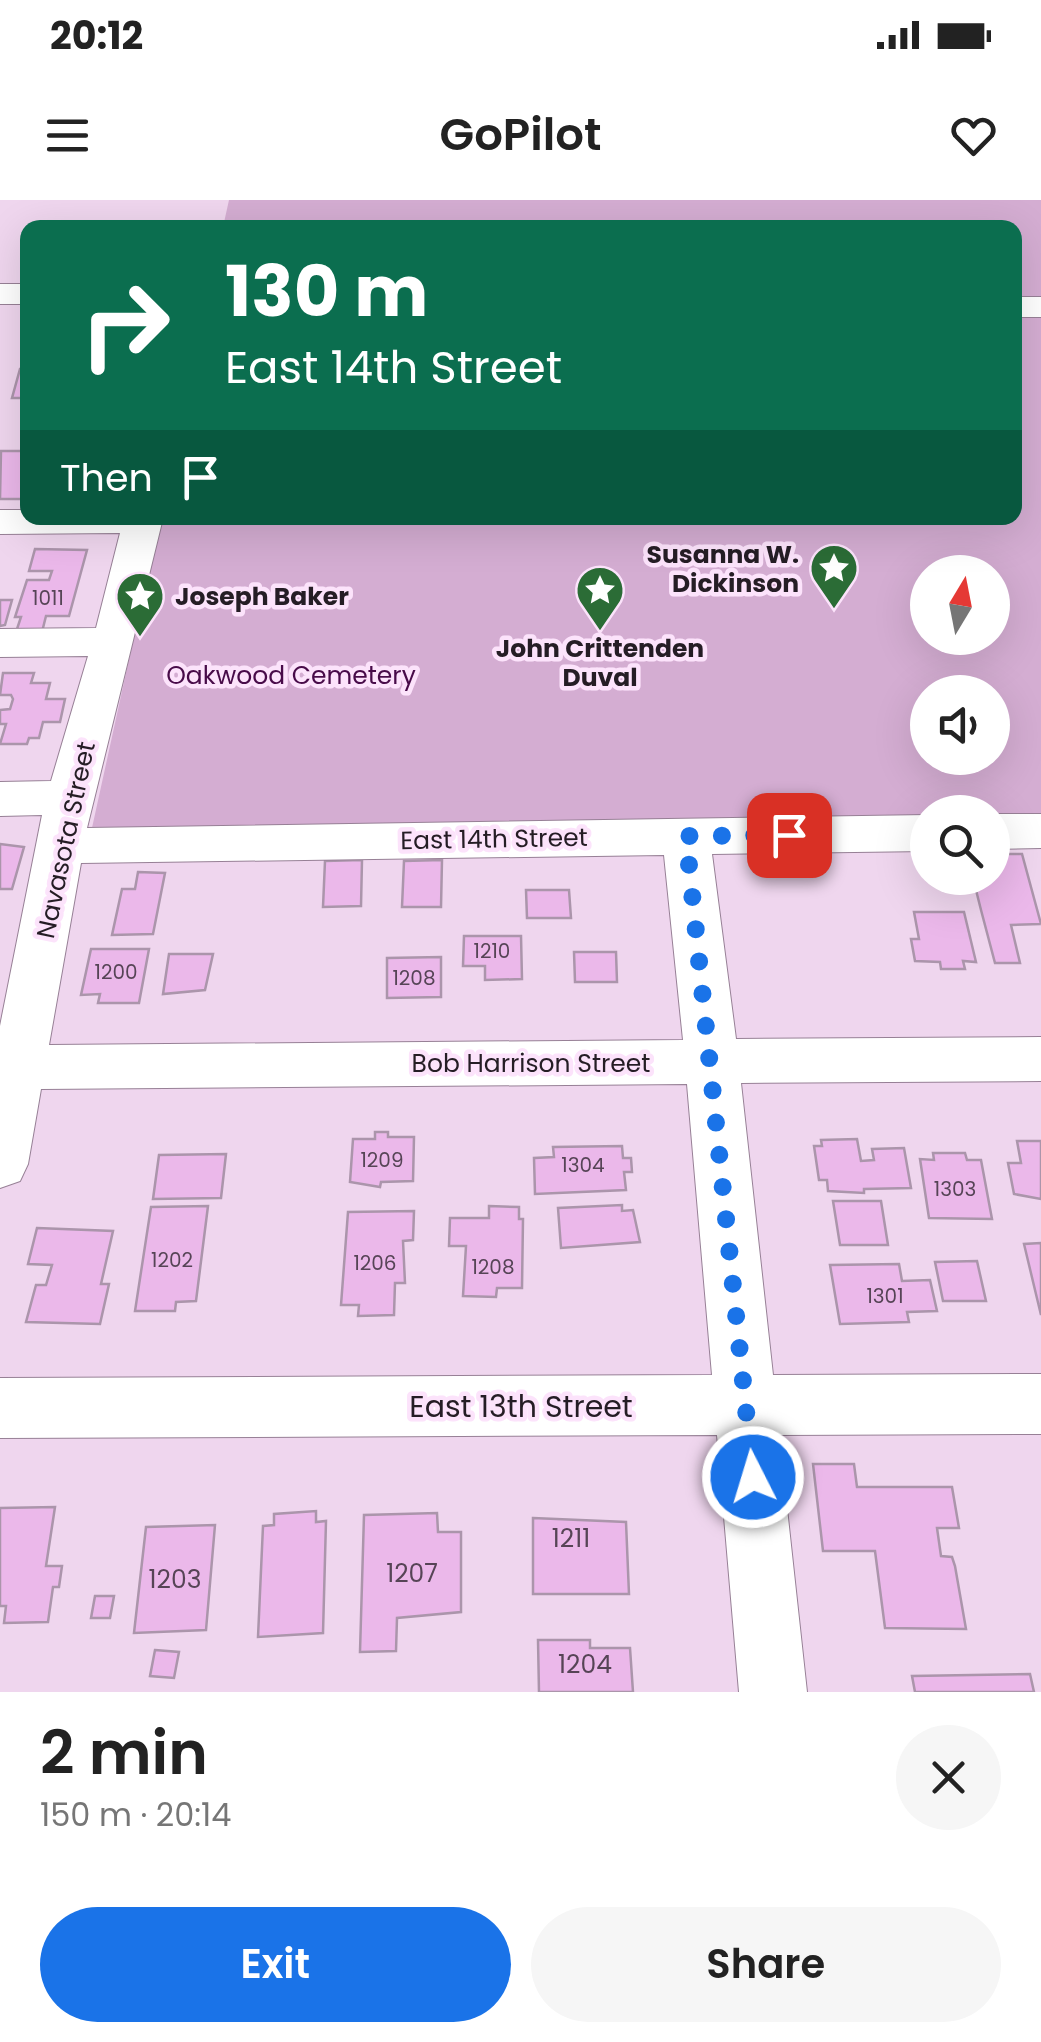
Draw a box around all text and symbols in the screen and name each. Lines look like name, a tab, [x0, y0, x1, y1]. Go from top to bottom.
text: 20:12	[50, 9, 143, 62]
text: GoPilot	[440, 103, 601, 166]
icon: menu	[40, 108, 95, 163]
icon: heart	[946, 108, 1001, 163]
text: 130 m	[225, 242, 428, 341]
icon: right	[60, 260, 190, 390]
text: East 14th Street	[225, 336, 562, 399]
icon: arrive	[173, 450, 228, 505]
text: Then	[60, 451, 153, 504]
place label: Susanna W. Dickinson	[647, 537, 799, 601]
place icon: Susanna W. Dickinson	[808, 542, 860, 610]
north arrow	[910, 555, 1010, 655]
map controls	[910, 555, 1010, 895]
place icon: John Crittenden Duval	[574, 564, 626, 632]
place icon: Joseph Baker	[114, 570, 166, 638]
place label: Joseph Baker	[175, 579, 349, 614]
house number: 1011	[32, 584, 64, 612]
place label: John Crittenden Duval	[496, 631, 704, 695]
park label: Oakwood Cemetery	[166, 658, 416, 693]
button: sound	[910, 675, 1010, 775]
street label: Navasota Street	[28, 738, 104, 942]
pin	[747, 793, 832, 878]
button: search	[910, 795, 1010, 895]
icon: arrive	[762, 808, 817, 863]
street label: East 14th Street	[400, 820, 588, 858]
house number: 1210	[474, 937, 510, 965]
house number: 1200	[94, 958, 138, 986]
house number: 1208	[392, 964, 436, 992]
street label: Bob Harrison Street	[412, 1046, 650, 1081]
house number: 1209	[360, 1146, 404, 1174]
house number: 1304	[561, 1151, 605, 1179]
house number: 1303	[934, 1175, 976, 1203]
house number: 1202	[151, 1246, 193, 1274]
house number: 1206	[353, 1249, 397, 1277]
house number: 1208	[471, 1253, 515, 1281]
house number: 1301	[866, 1282, 904, 1310]
street label: East 13th Street	[409, 1385, 633, 1428]
position arrow	[701, 1425, 805, 1529]
house number: 1211	[552, 1521, 590, 1556]
house number: 1207	[386, 1556, 438, 1591]
house number: 1203	[149, 1562, 201, 1597]
house number: 1204	[558, 1647, 612, 1682]
text: 2 min	[40, 1711, 208, 1795]
button: close	[896, 1725, 1001, 1830]
text: 150 m · 20:14	[40, 1792, 232, 1837]
button: Exit	[40, 1907, 511, 2022]
button: Share	[531, 1907, 1001, 2022]

